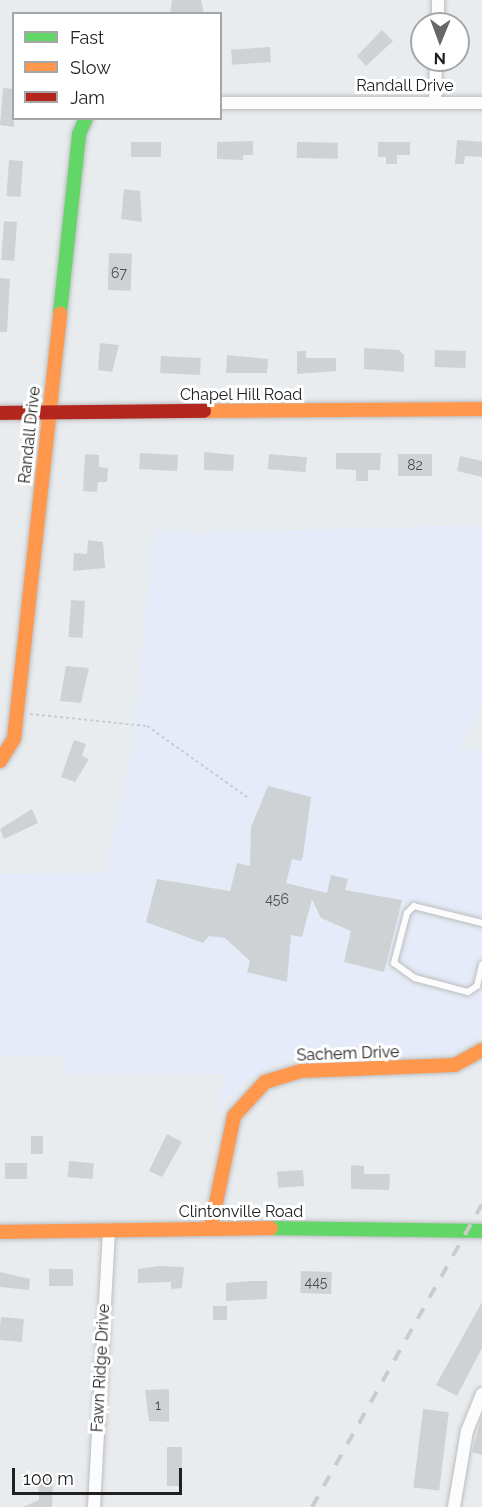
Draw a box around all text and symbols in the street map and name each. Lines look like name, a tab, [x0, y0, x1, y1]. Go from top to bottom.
legend	[12, 12, 222, 120]
north arrow	[410, 12, 470, 72]
text: Fast	[70, 27, 104, 48]
text: N	[433, 49, 446, 68]
text: Slow	[70, 57, 111, 78]
street label: Randall Drive	[356, 76, 454, 96]
text: Jam	[70, 87, 105, 108]
house number: 67	[111, 265, 127, 281]
street label: Randall Drive	[15, 385, 45, 485]
street label: Chapel Hill Road	[179, 385, 303, 405]
house number: 82	[407, 457, 423, 473]
house number: 456	[265, 891, 289, 907]
street label: Sachem Drive	[296, 1043, 400, 1065]
street label: Clintonville Road	[179, 1202, 303, 1222]
house number: 445	[305, 1274, 327, 1290]
street label: Fawn Ridge Drive	[88, 1303, 114, 1433]
house number: 1	[155, 1397, 161, 1413]
scale bar	[15, 1456, 184, 1494]
text: 100 m	[23, 1468, 74, 1489]

